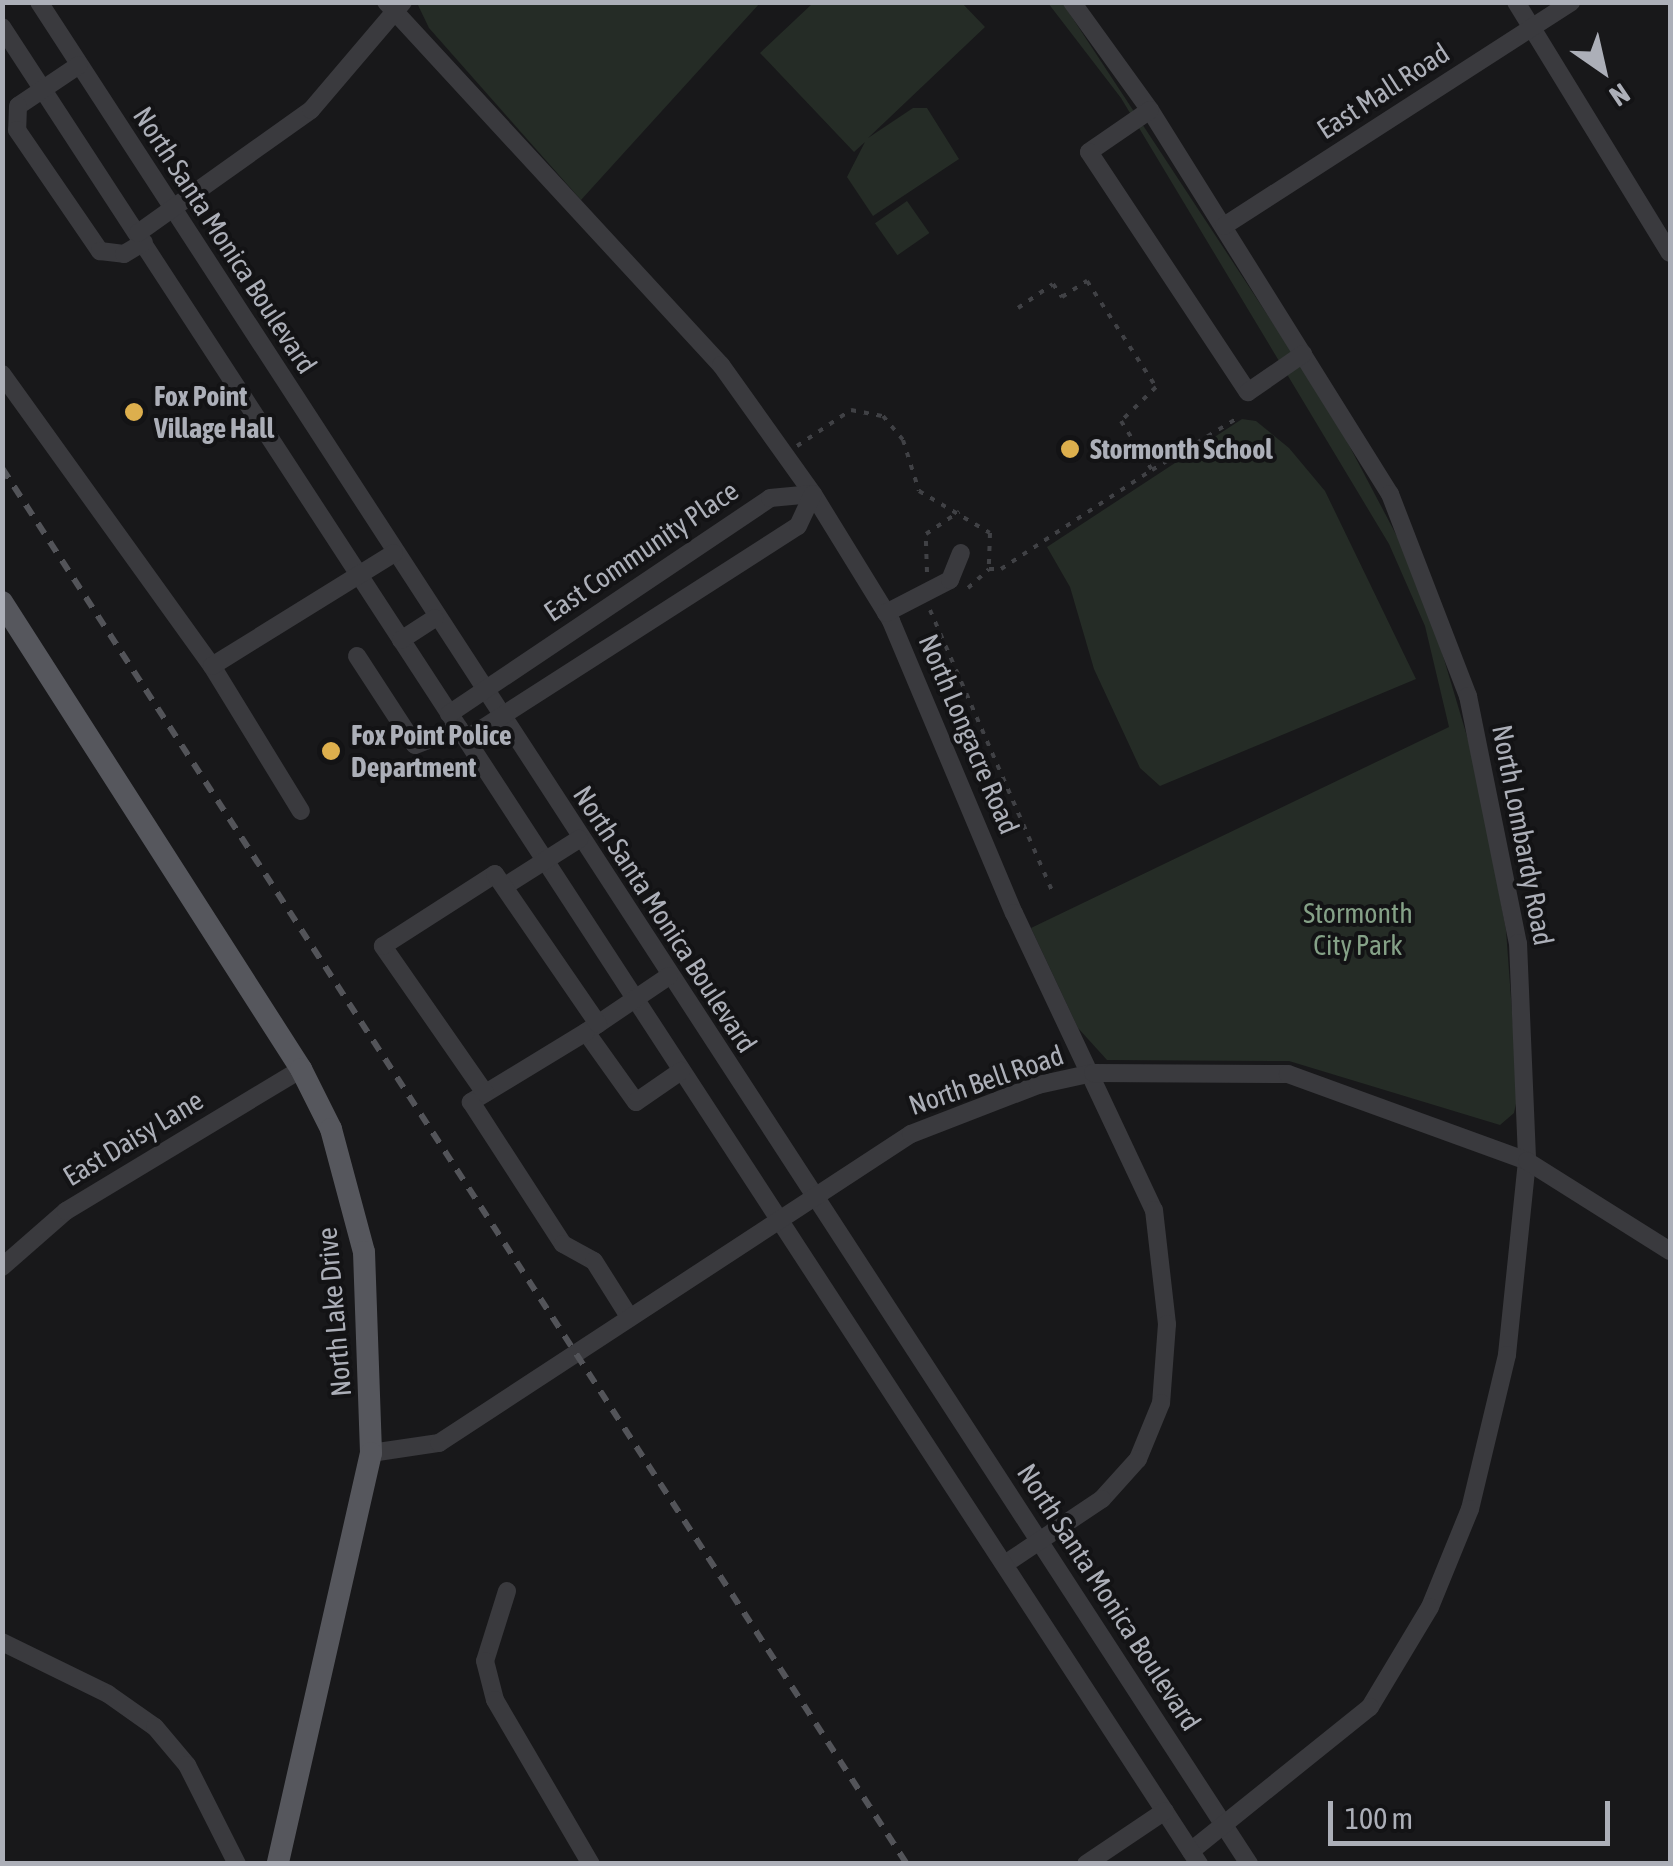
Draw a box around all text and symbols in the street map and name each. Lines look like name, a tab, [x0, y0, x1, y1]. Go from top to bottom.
north arrow	[1553, 20, 1653, 120]
street label: East Mall Road	[1311, 36, 1455, 146]
text: N	[1604, 77, 1636, 113]
street label: North Santa Monica Boulevard	[126, 100, 324, 380]
place label: Fox Point Village Hall	[154, 379, 274, 445]
marker: Fox Point Village Hall	[123, 401, 145, 423]
place label: Stormonth School	[1090, 432, 1273, 466]
marker: Stormonth School	[1059, 438, 1081, 460]
street label: East Community Place	[537, 474, 745, 628]
street label: North Longacre Road	[912, 629, 1026, 839]
place label: Fox Point Police Department	[351, 718, 512, 784]
street label: North Lombardy Road	[1485, 722, 1561, 948]
marker: Fox Point Police Department	[320, 740, 342, 762]
street label: North Santa Monica Boulevard	[566, 779, 764, 1059]
park label: Stormonth City Park	[1303, 896, 1413, 962]
street label: North Bell Road	[904, 1038, 1068, 1122]
street label: East Daisy Lane	[57, 1083, 209, 1193]
street label: North Lake Drive	[310, 1226, 358, 1398]
street label: North Santa Monica Boulevard	[1010, 1457, 1208, 1737]
scale bar	[1333, 1781, 1616, 1843]
text: 100 m	[1345, 1801, 1413, 1835]

